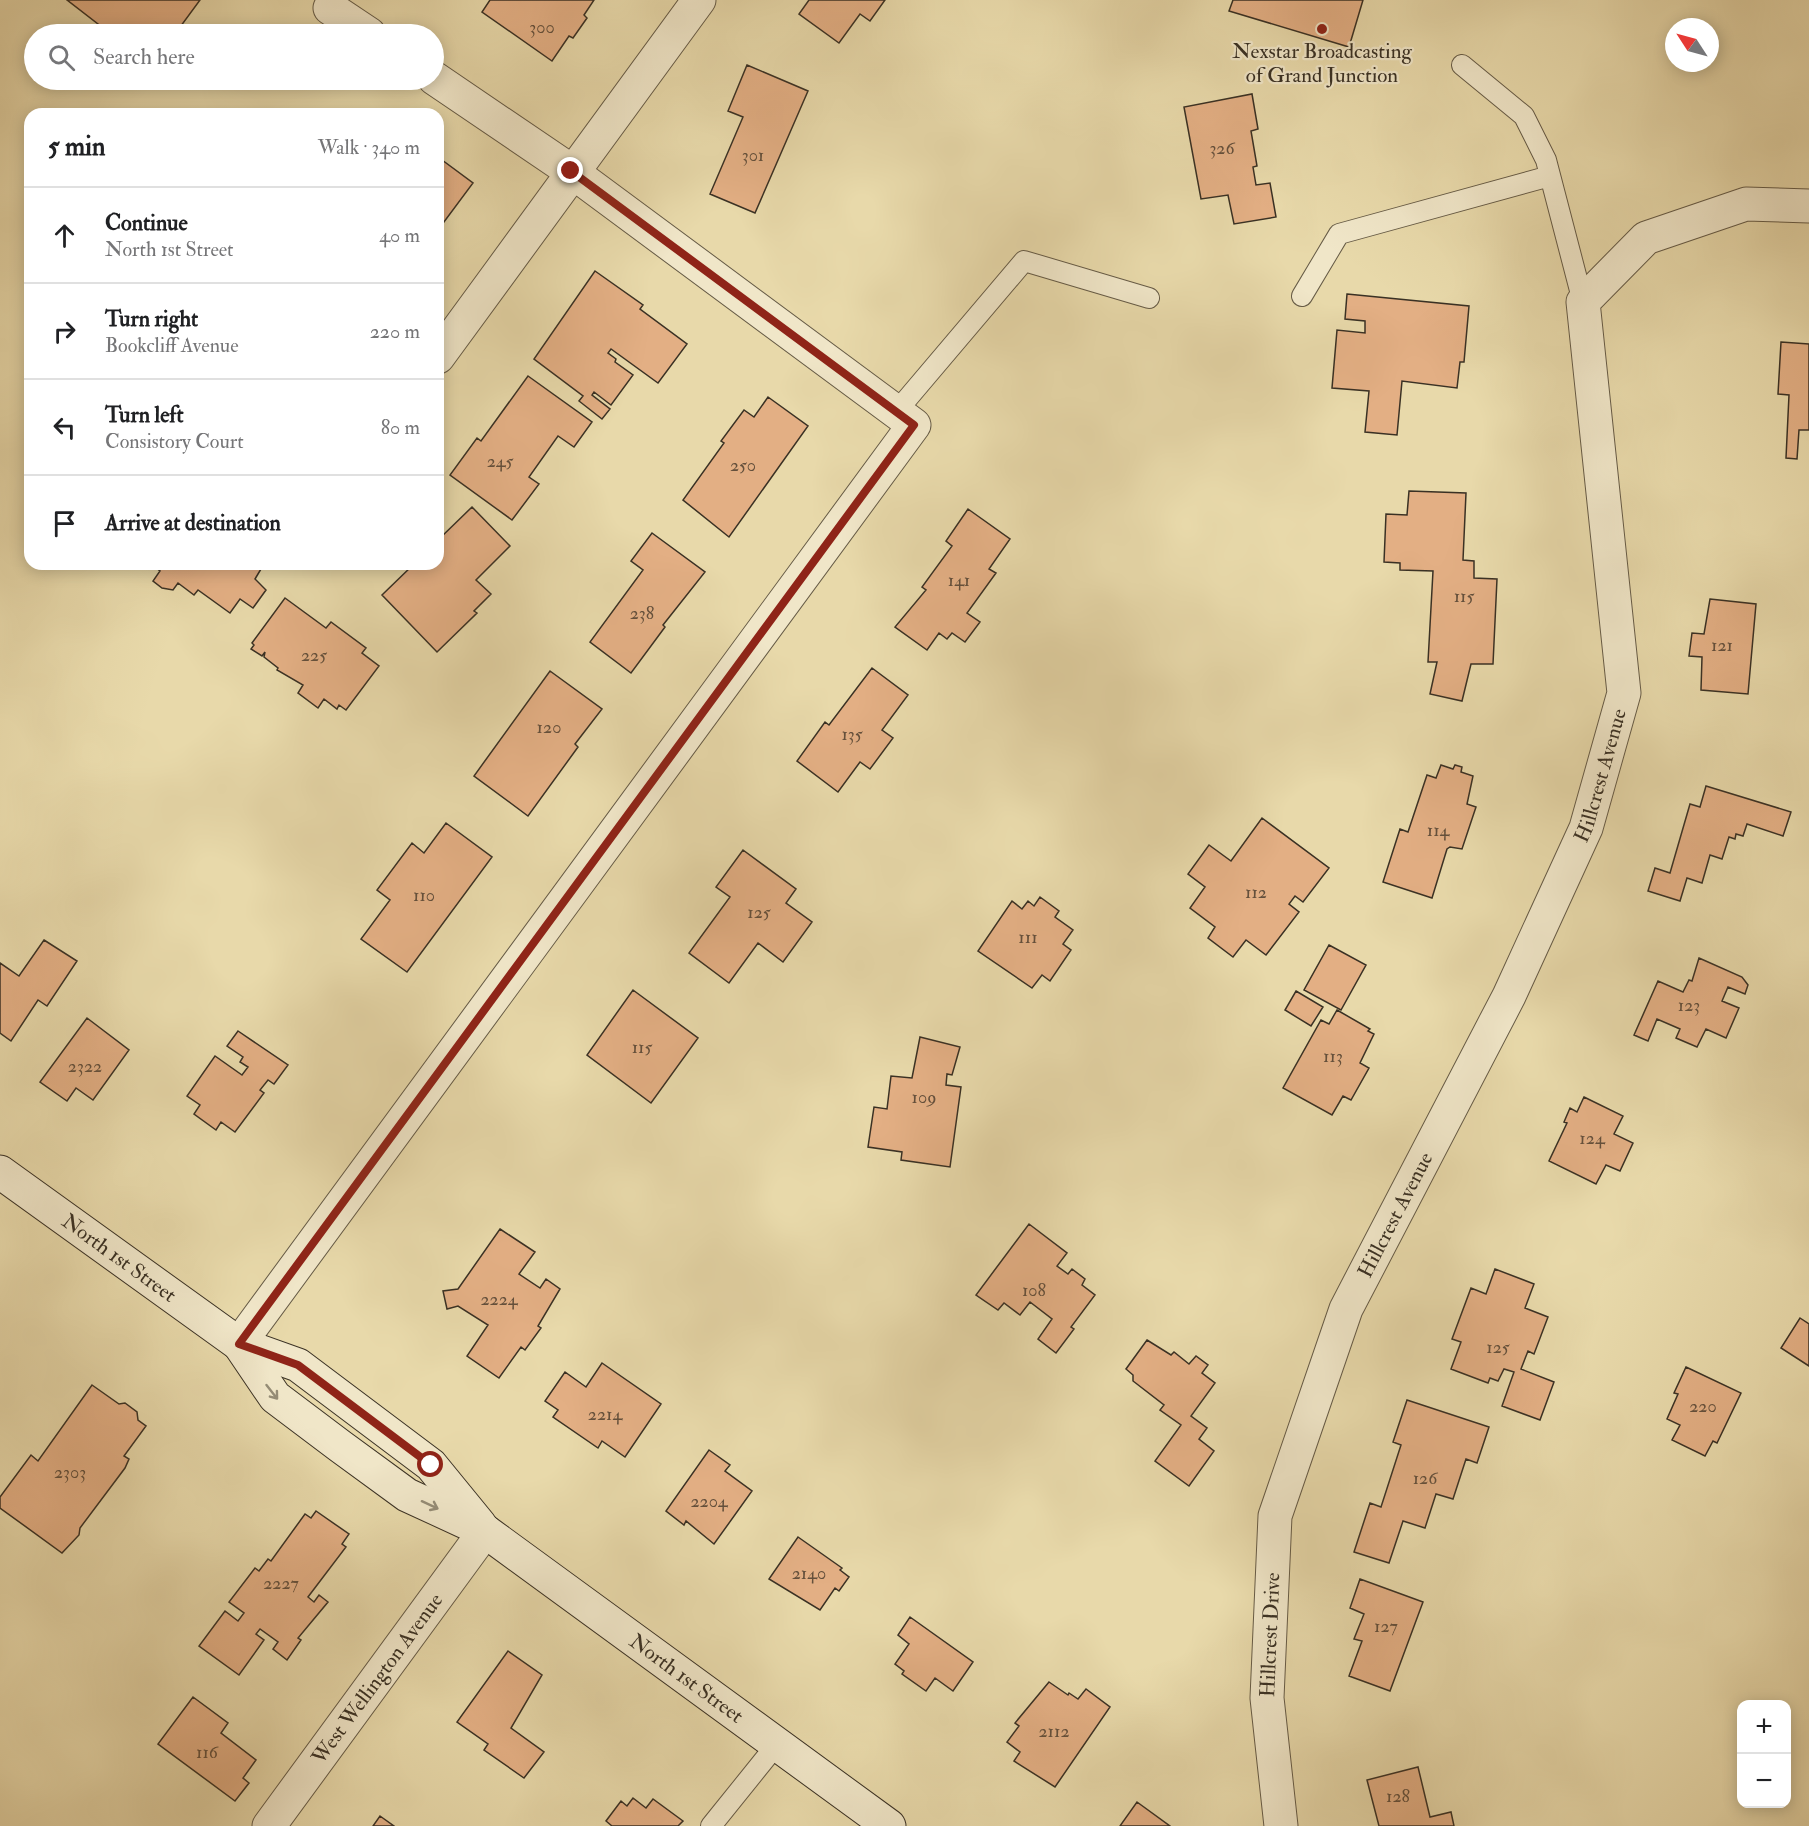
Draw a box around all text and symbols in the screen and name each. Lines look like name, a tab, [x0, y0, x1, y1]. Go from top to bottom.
house number: 300	[529, 16, 555, 39]
north arrow	[1665, 18, 1719, 72]
marker: Nexstar Broadcasting of Grand Junction	[1315, 22, 1329, 36]
search box	[24, 24, 444, 90]
place label: Nexstar Broadcasting of Grand Junction	[1232, 38, 1412, 89]
icon: search	[45, 41, 78, 74]
text: Search here	[93, 43, 195, 71]
text: 5 min	[48, 131, 105, 163]
text: Walk · 340 m	[318, 135, 420, 160]
house number: 326	[1209, 137, 1235, 160]
house number: 301	[742, 144, 764, 167]
route end	[557, 157, 583, 183]
text: Continue	[105, 209, 188, 237]
icon: ahead	[48, 219, 81, 252]
text: 40 m	[379, 223, 420, 248]
text: North 1st Street	[105, 237, 234, 262]
text: Turn right	[105, 305, 198, 333]
icon: right	[48, 315, 81, 348]
text: 220 m	[370, 319, 420, 344]
text: Bookcliff Avenue	[105, 333, 239, 358]
text: Turn left	[105, 401, 184, 429]
icon: left	[48, 411, 81, 444]
text: 80 m	[381, 415, 420, 440]
text: Consistory Court	[105, 429, 244, 454]
house number: 245	[487, 450, 513, 473]
house number: 250	[730, 454, 756, 477]
icon: arrive	[48, 507, 81, 540]
text: Arrive at destination	[105, 509, 281, 537]
house number: 141	[948, 569, 970, 592]
house number: 115	[1454, 585, 1474, 608]
house number: 238	[630, 602, 654, 625]
house number: 121	[1711, 634, 1733, 657]
house number: 225	[301, 644, 327, 667]
street label: Hillcrest Avenue	[1568, 705, 1633, 847]
house number: 120	[537, 716, 561, 739]
house number: 135	[841, 723, 863, 746]
house number: 114	[1427, 819, 1451, 842]
house number: 112	[1245, 881, 1267, 904]
house number: 110	[413, 884, 435, 907]
house number: 125	[747, 901, 771, 924]
house number: 111	[1018, 926, 1038, 949]
house number: 123	[1678, 994, 1700, 1017]
house number: 115	[632, 1036, 652, 1059]
house number: 113	[1323, 1045, 1343, 1068]
house number: 2322	[68, 1055, 102, 1078]
house number: 109	[912, 1086, 936, 1109]
house number: 124	[1579, 1127, 1606, 1150]
street label: Hillcrest Avenue	[1352, 1147, 1439, 1282]
street label: North 1st Street	[56, 1208, 182, 1309]
house number: 108	[1022, 1279, 1046, 1302]
house number: 2224	[480, 1288, 519, 1311]
house number: 125	[1486, 1336, 1510, 1359]
one-way arrow	[266, 1384, 279, 1400]
house number: 220	[1689, 1395, 1717, 1418]
house number: 2214	[588, 1403, 623, 1426]
route start	[417, 1451, 443, 1477]
house number: 2303	[54, 1461, 86, 1484]
house number: 126	[1413, 1467, 1438, 1490]
house number: 2204	[690, 1490, 729, 1513]
one-way arrow	[420, 1500, 438, 1512]
house number: 2140	[792, 1562, 826, 1585]
house number: 2227	[263, 1572, 299, 1595]
street label: Hillcrest Drive	[1254, 1572, 1287, 1698]
street label: West Wellington Avenue	[305, 1588, 449, 1770]
house number: 127	[1374, 1615, 1398, 1638]
street label: North 1st Street	[624, 1628, 749, 1729]
map controls	[1737, 1700, 1791, 1808]
button: +	[1737, 1700, 1791, 1754]
house number: 2112	[1038, 1720, 1070, 1743]
house number: 116	[196, 1741, 219, 1764]
button: −	[1737, 1754, 1791, 1808]
house number: 128	[1386, 1785, 1410, 1808]

